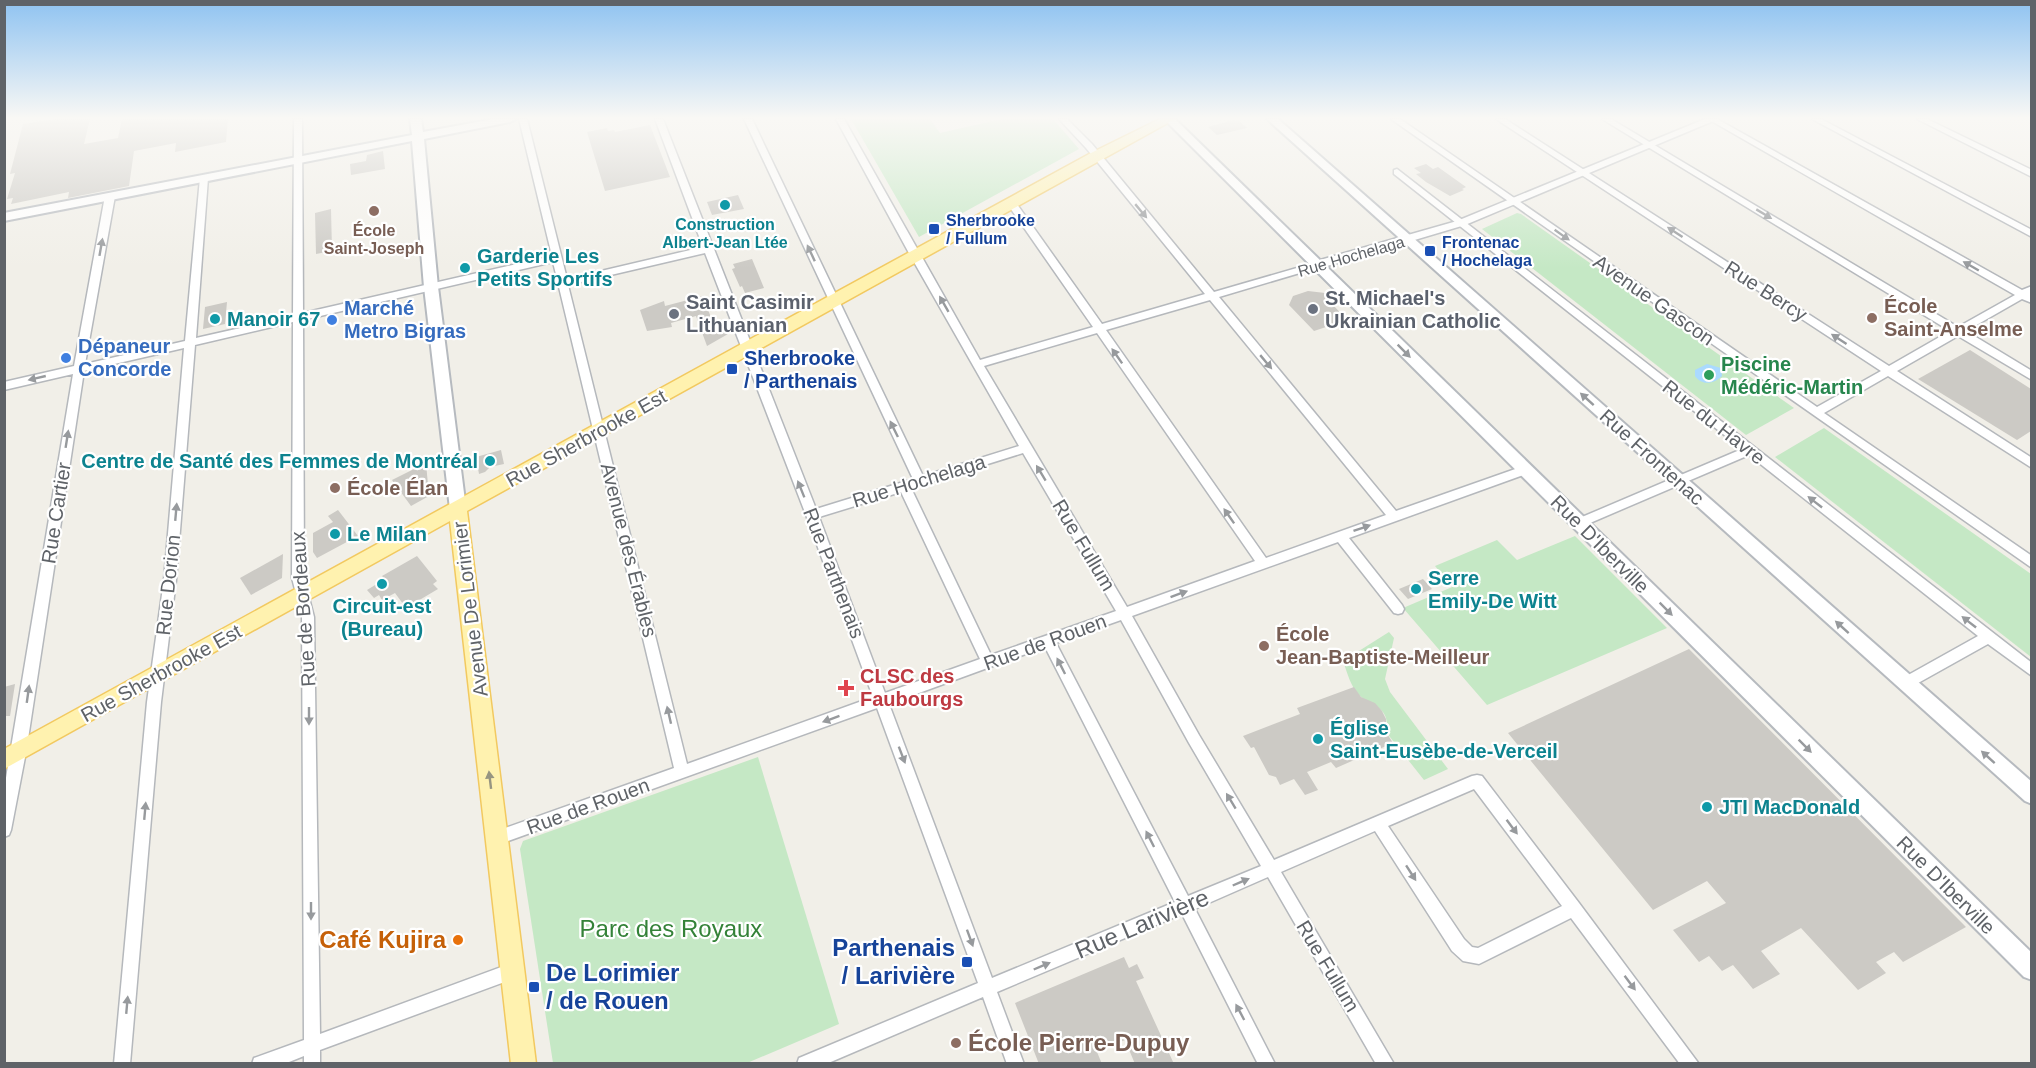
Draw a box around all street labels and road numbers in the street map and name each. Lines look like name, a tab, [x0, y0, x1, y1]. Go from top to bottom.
street label: Rue Hochelaga	[1296, 233, 1407, 280]
street label: Avenue Gascon	[1590, 250, 1718, 350]
street label: Rue Bercy	[1721, 256, 1811, 326]
street label: Rue du Havre	[1659, 375, 1769, 469]
street label: Rue Sherbrooke Est	[502, 385, 670, 491]
street label: Rue Frontenac	[1595, 405, 1709, 509]
street label: Rue Hochelaga	[850, 450, 989, 512]
street label: Rue Cartier	[37, 460, 75, 565]
street label: Avenue des Érables	[597, 461, 661, 639]
street label: Rue D'Iberville	[1546, 490, 1654, 598]
street label: Rue Fullum	[1048, 496, 1120, 594]
street label: Rue Parthenais	[799, 505, 869, 641]
street label: Avenue De Lorimier	[448, 520, 492, 698]
street label: Rue de Bordeaux	[287, 531, 319, 687]
street label: Rue Dorion	[152, 534, 184, 636]
street label: Rue de Rouen	[981, 610, 1109, 674]
street label: Rue Sherbrooke Est	[77, 620, 245, 726]
street label: Rue de Rouen	[524, 774, 652, 838]
street label: Rue D'Iberville	[1892, 831, 2000, 939]
street label: Rue Larivière	[1071, 883, 1213, 964]
street label: Rue Fullum	[1292, 917, 1364, 1015]

